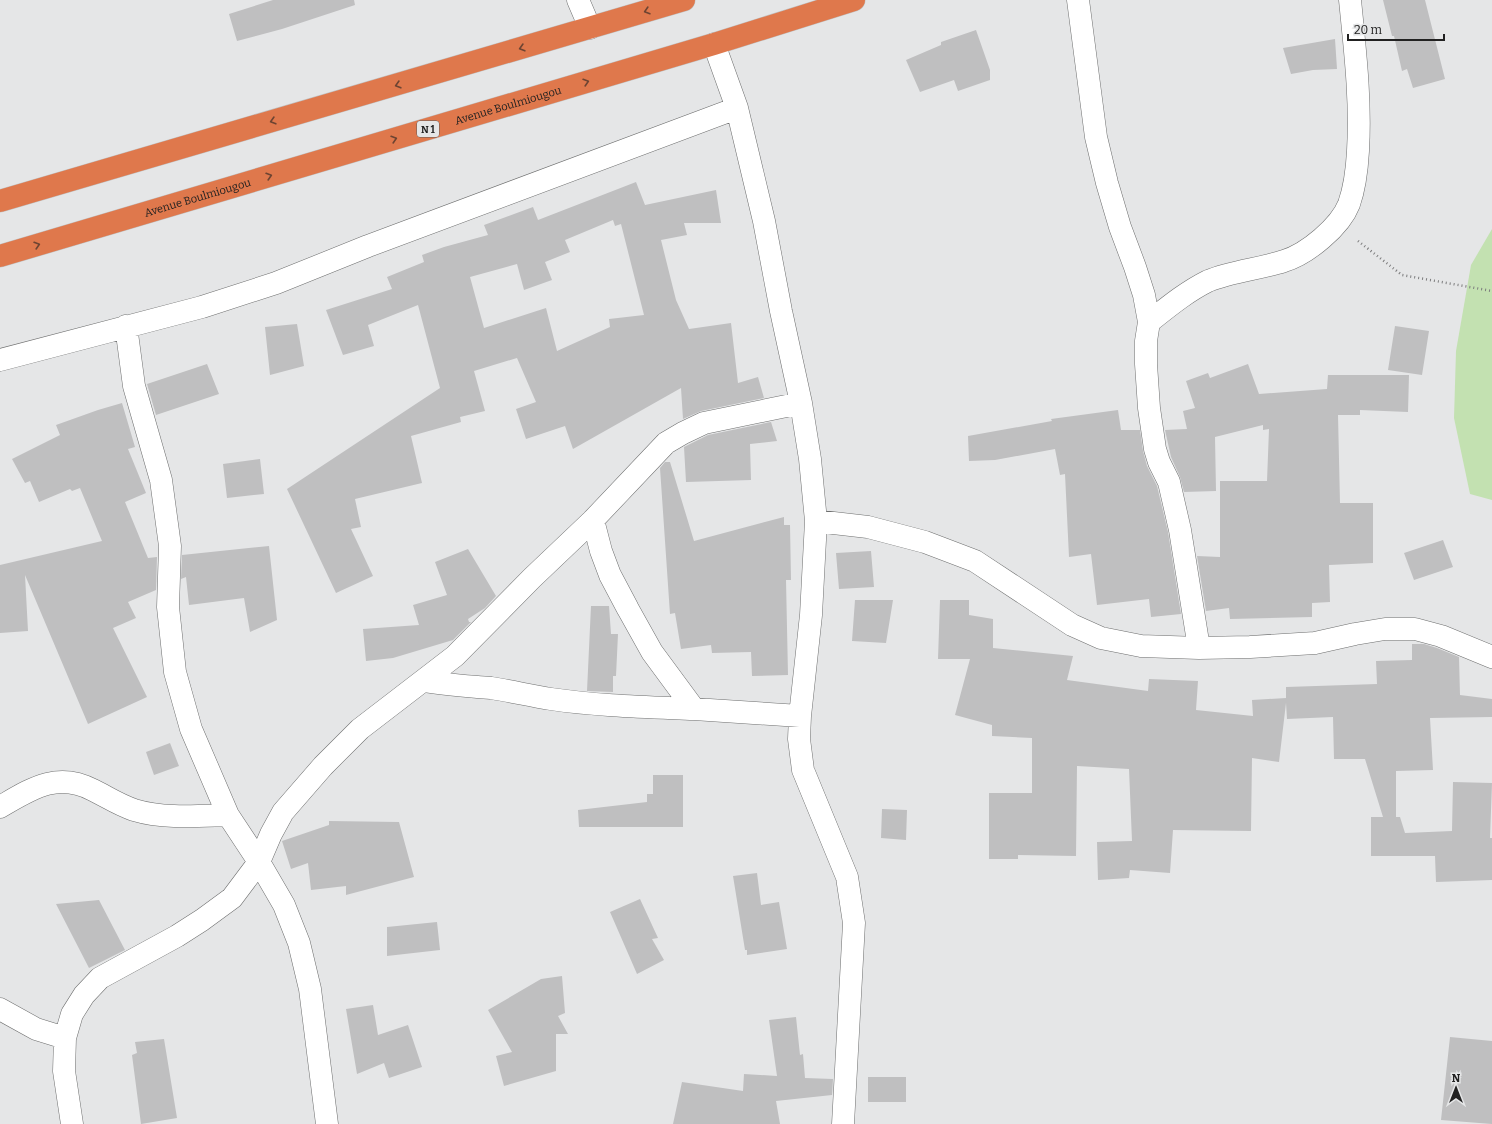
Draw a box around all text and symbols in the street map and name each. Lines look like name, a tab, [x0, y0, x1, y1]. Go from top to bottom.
one-way arrow	[644, 6, 651, 15]
scale bar	[1348, 16, 1444, 42]
text: 20 m	[1354, 23, 1383, 37]
one-way arrow	[519, 43, 526, 52]
one-way arrow	[582, 78, 589, 87]
one-way arrow	[394, 80, 401, 89]
street label: Avenue Boulmiougou	[453, 84, 563, 128]
one-way arrow	[269, 116, 276, 125]
road number: N 1	[417, 121, 439, 137]
one-way arrow	[390, 135, 397, 144]
one-way arrow	[266, 172, 273, 181]
street label: Avenue Boulmiougou	[143, 176, 253, 220]
one-way arrow	[34, 241, 41, 250]
north arrow	[1436, 1068, 1476, 1108]
text: N	[1452, 1072, 1461, 1085]

